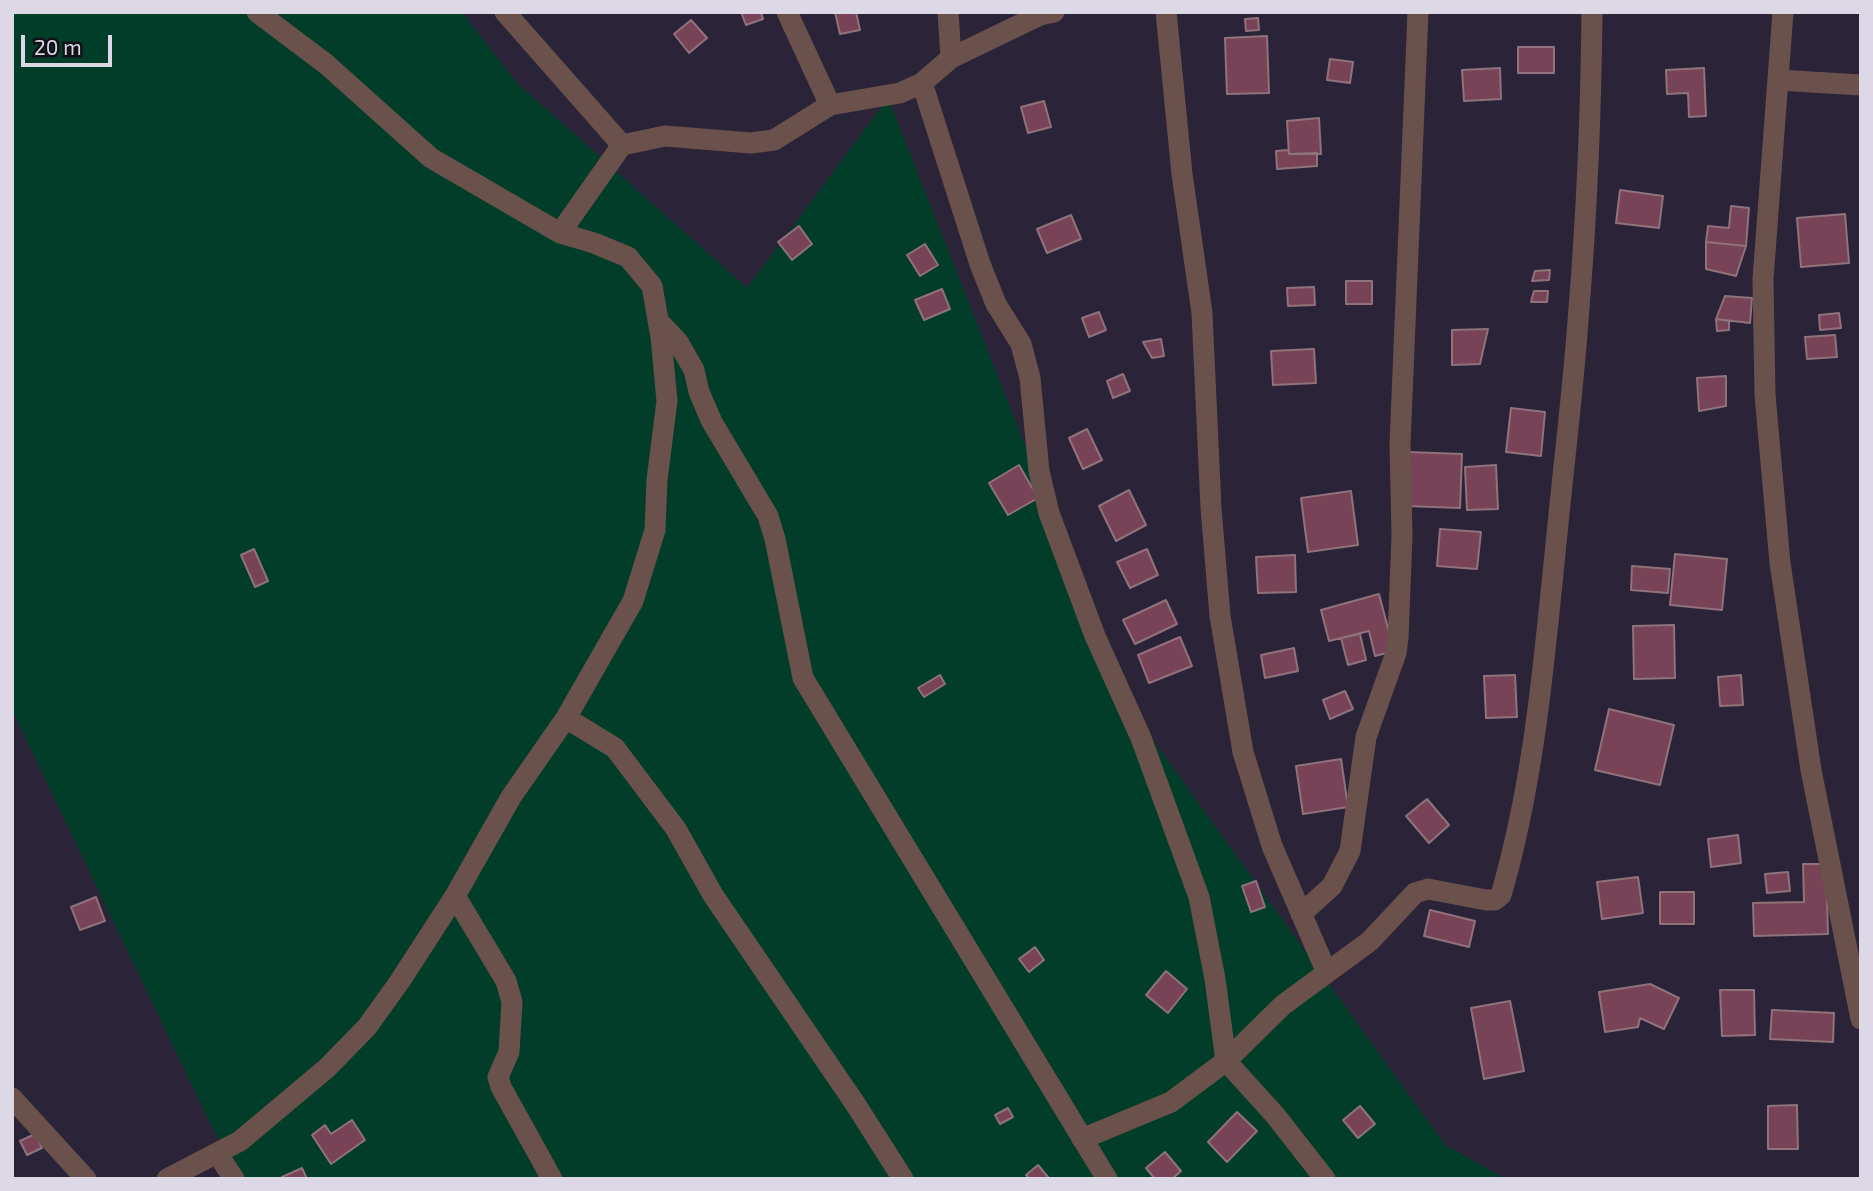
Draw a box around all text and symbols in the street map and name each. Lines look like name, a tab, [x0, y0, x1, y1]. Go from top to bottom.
scale bar	[24, 21, 116, 65]
text: 20 m	[34, 34, 82, 59]

